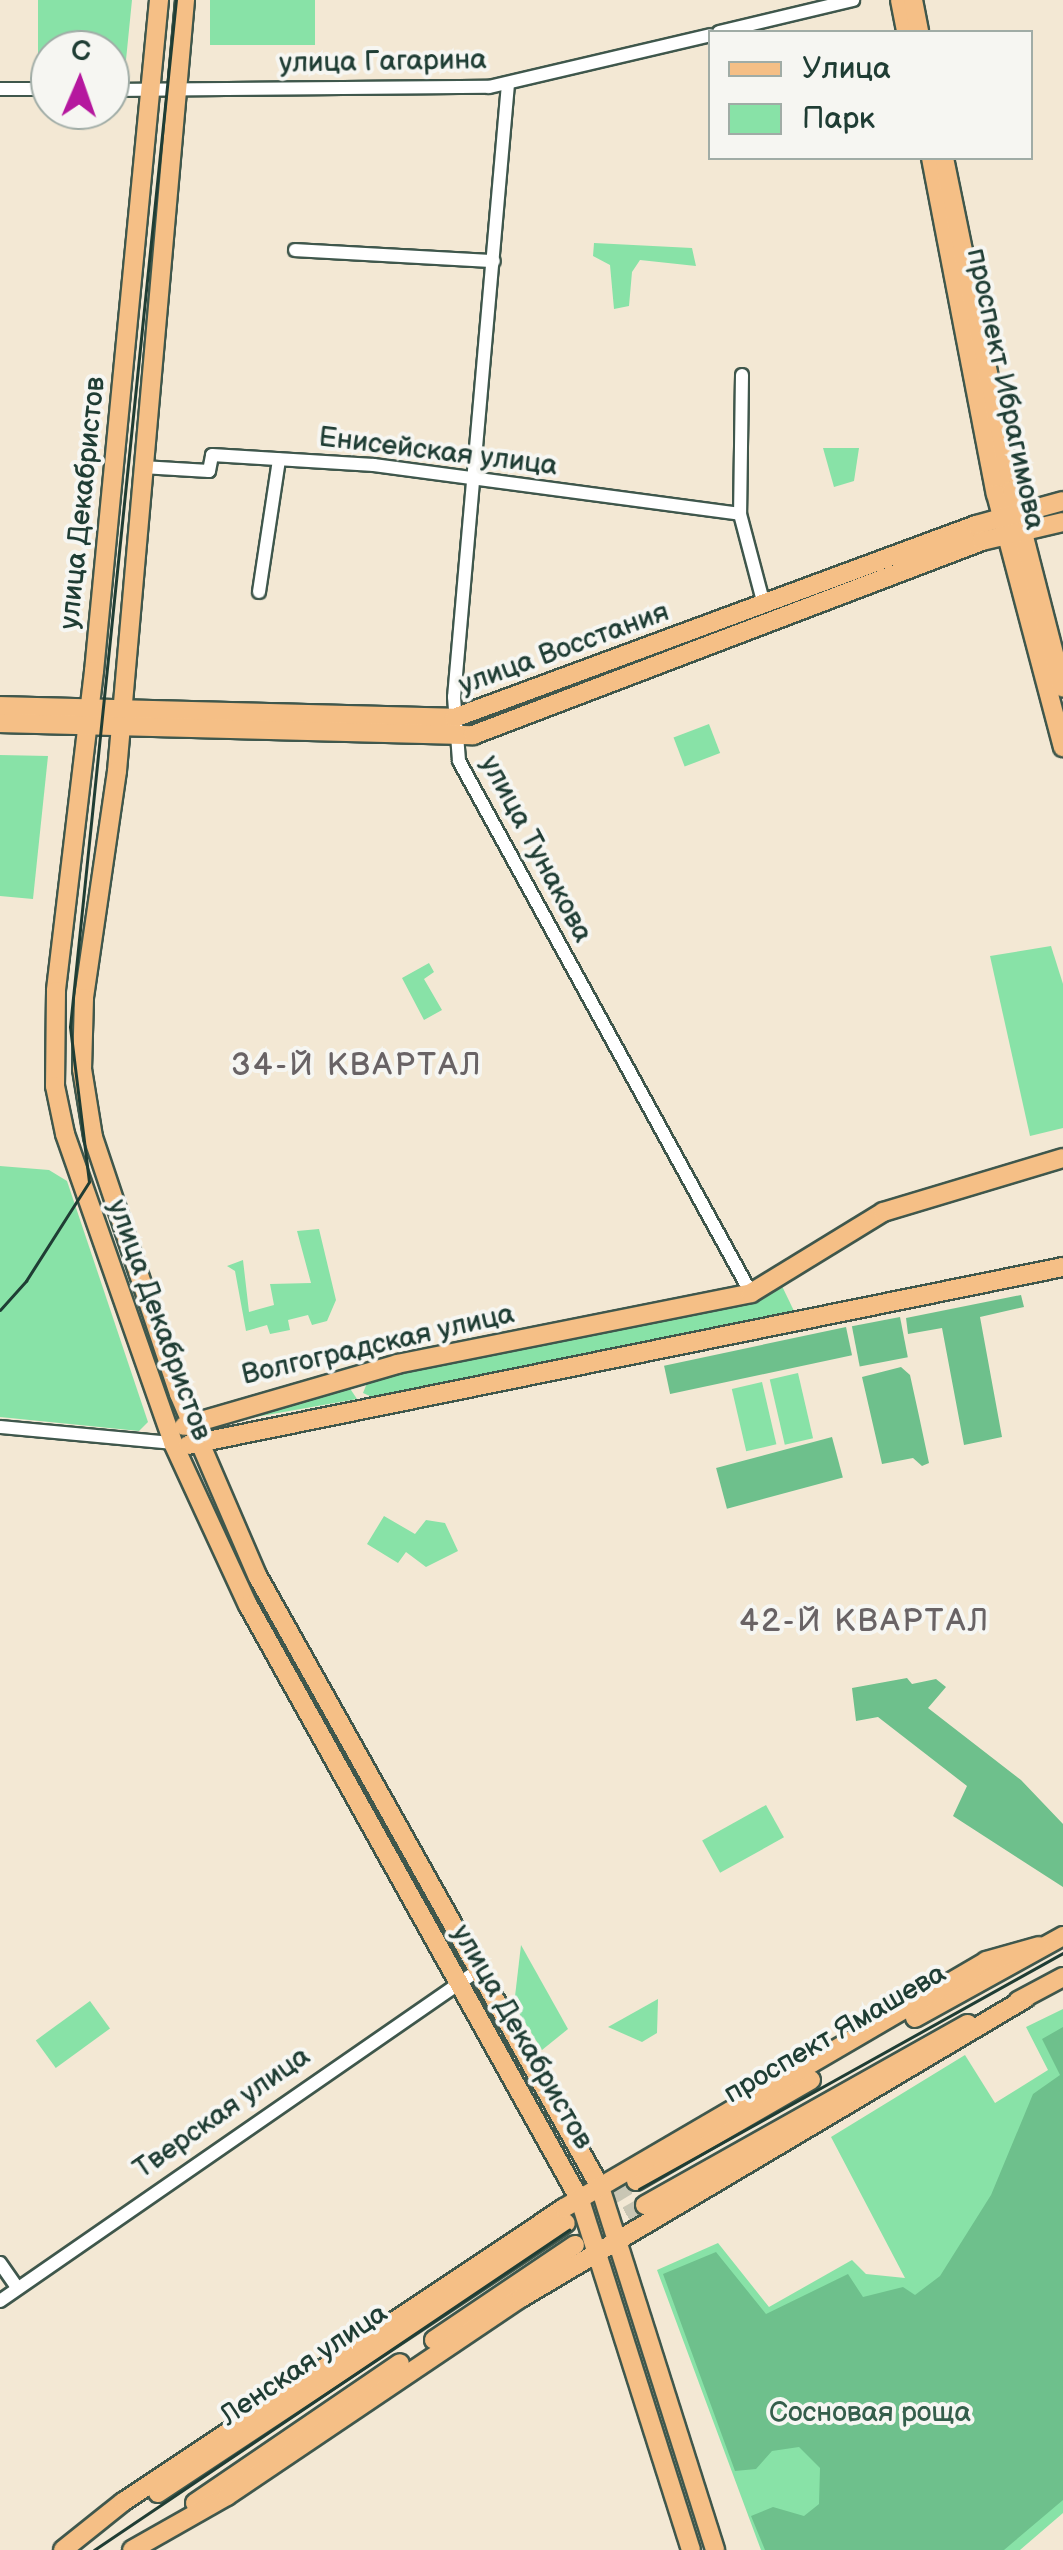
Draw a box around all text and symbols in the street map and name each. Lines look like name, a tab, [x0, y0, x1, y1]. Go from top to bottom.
north arrow	[30, 30, 130, 130]
legend	[708, 30, 1033, 160]
text: С	[71, 35, 91, 68]
street label: улица Гагарина	[279, 43, 487, 81]
text: Улица	[802, 51, 891, 87]
text: Парк	[802, 101, 875, 137]
street label: проспект Ибрагимова	[959, 245, 1051, 533]
street label: улица Декабристов	[53, 375, 113, 631]
street label: Енисейская улица	[317, 421, 559, 483]
street label: улица Восстания	[454, 595, 674, 703]
street label: улица Тунакова	[473, 750, 599, 948]
district label: 34-Й КВАРТАЛ	[231, 1047, 483, 1085]
street label: улица Декабристов	[100, 1195, 218, 1445]
street label: Волгоградская улица	[239, 1297, 517, 1393]
district label: 42-Й КВАРТАЛ	[739, 1603, 991, 1641]
street label: улица Декабристов	[444, 1919, 600, 2155]
street label: проспект Ямашева	[718, 1957, 952, 2111]
street label: Тверская улица	[127, 2040, 317, 2186]
street label: Ленская улица	[214, 2297, 394, 2433]
park label: Сосновая роща	[769, 2396, 971, 2430]

